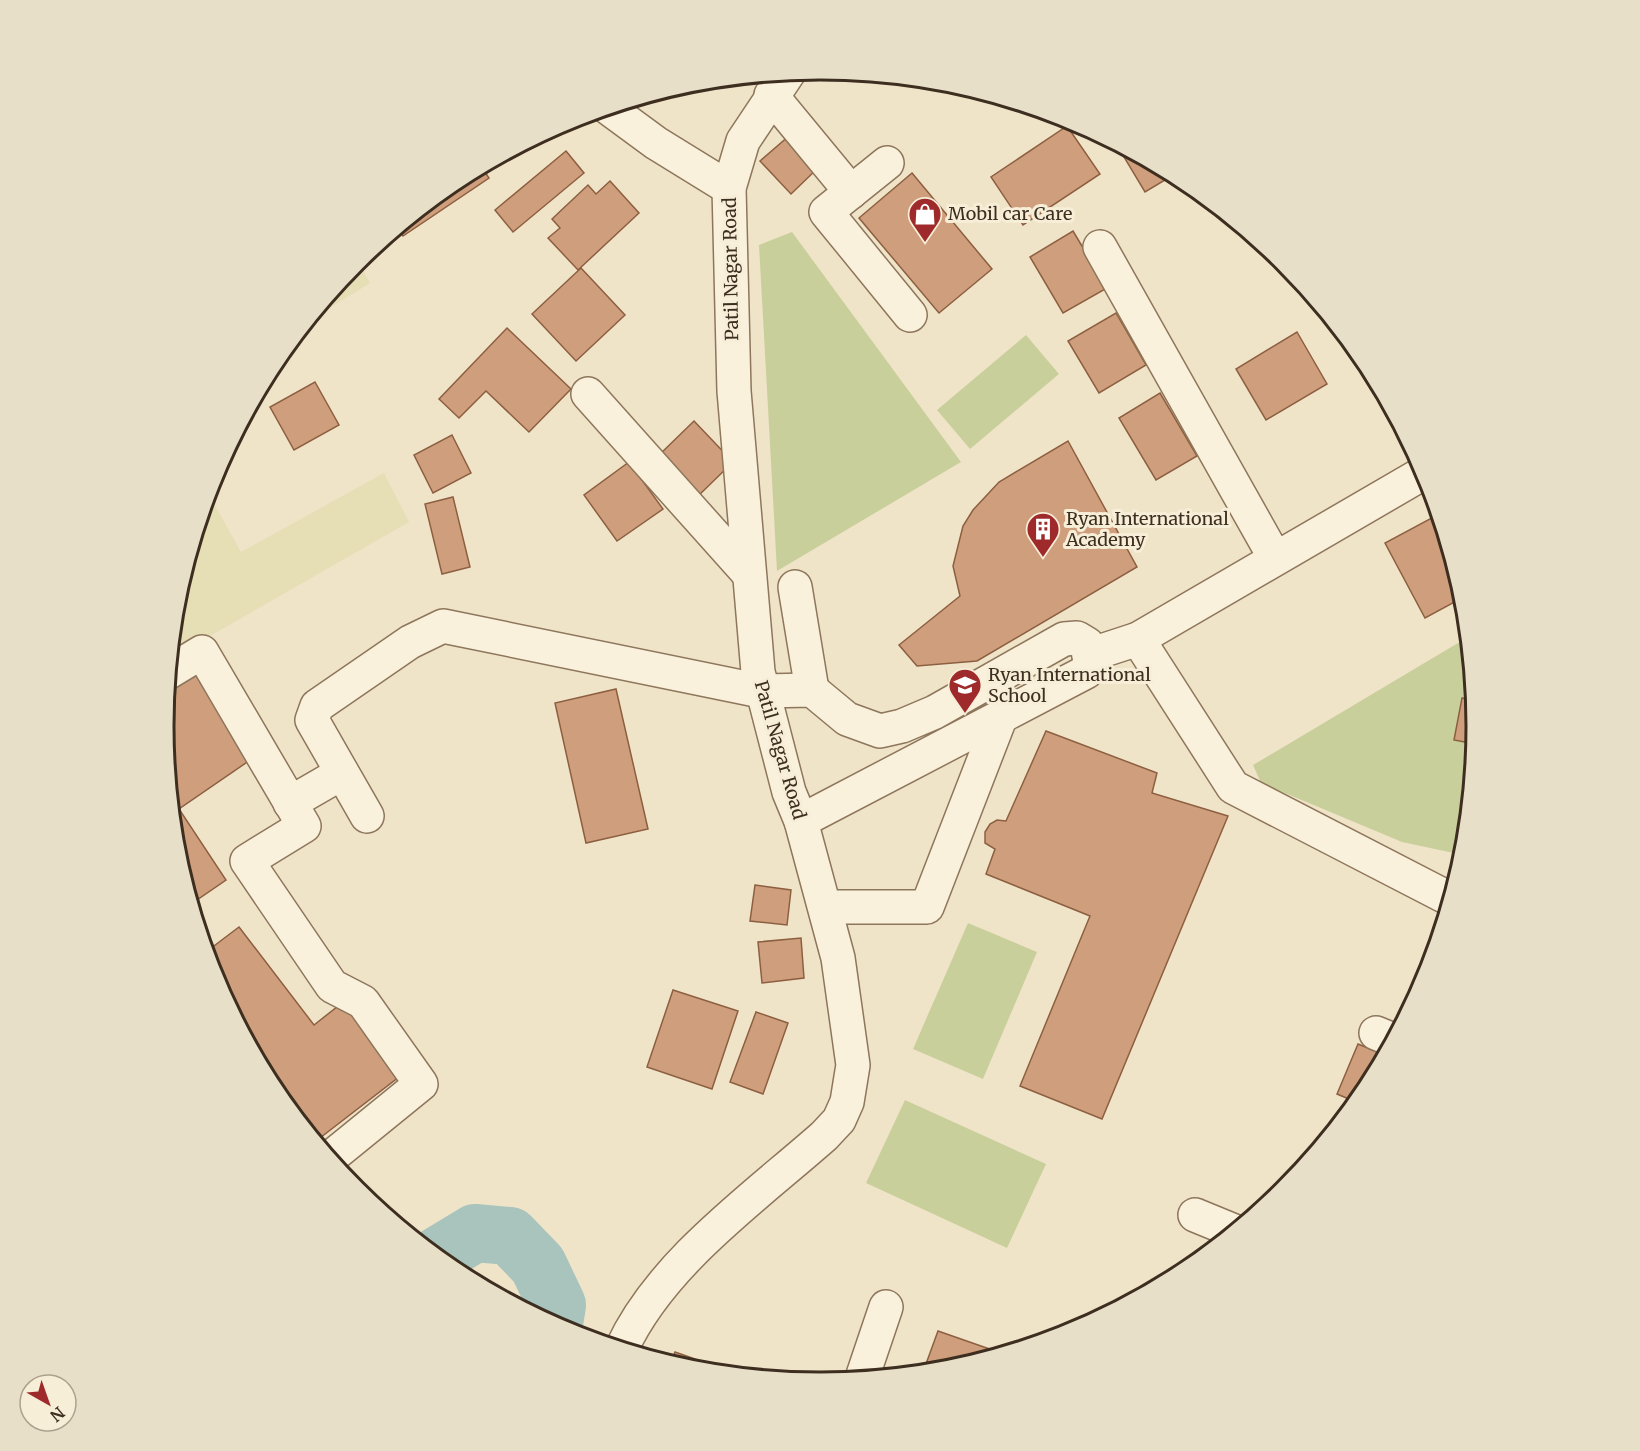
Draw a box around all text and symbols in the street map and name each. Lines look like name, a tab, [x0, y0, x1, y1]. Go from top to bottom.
shop icon: Mobil car Care	[907, 196, 943, 243]
street label: Patil Nagar Road	[718, 197, 743, 341]
place label: Mobil car Care	[948, 202, 1072, 225]
place label: Ryan International Academy	[1065, 507, 1229, 551]
building icon: Ryan International Academy	[1025, 511, 1061, 558]
place label: Ryan International School	[988, 663, 1151, 707]
school or university icon: Ryan International School	[947, 667, 983, 714]
street label: Patil Nagar Road	[750, 678, 811, 822]
north arrow	[18, 1373, 78, 1433]
text: N	[46, 1403, 69, 1426]

